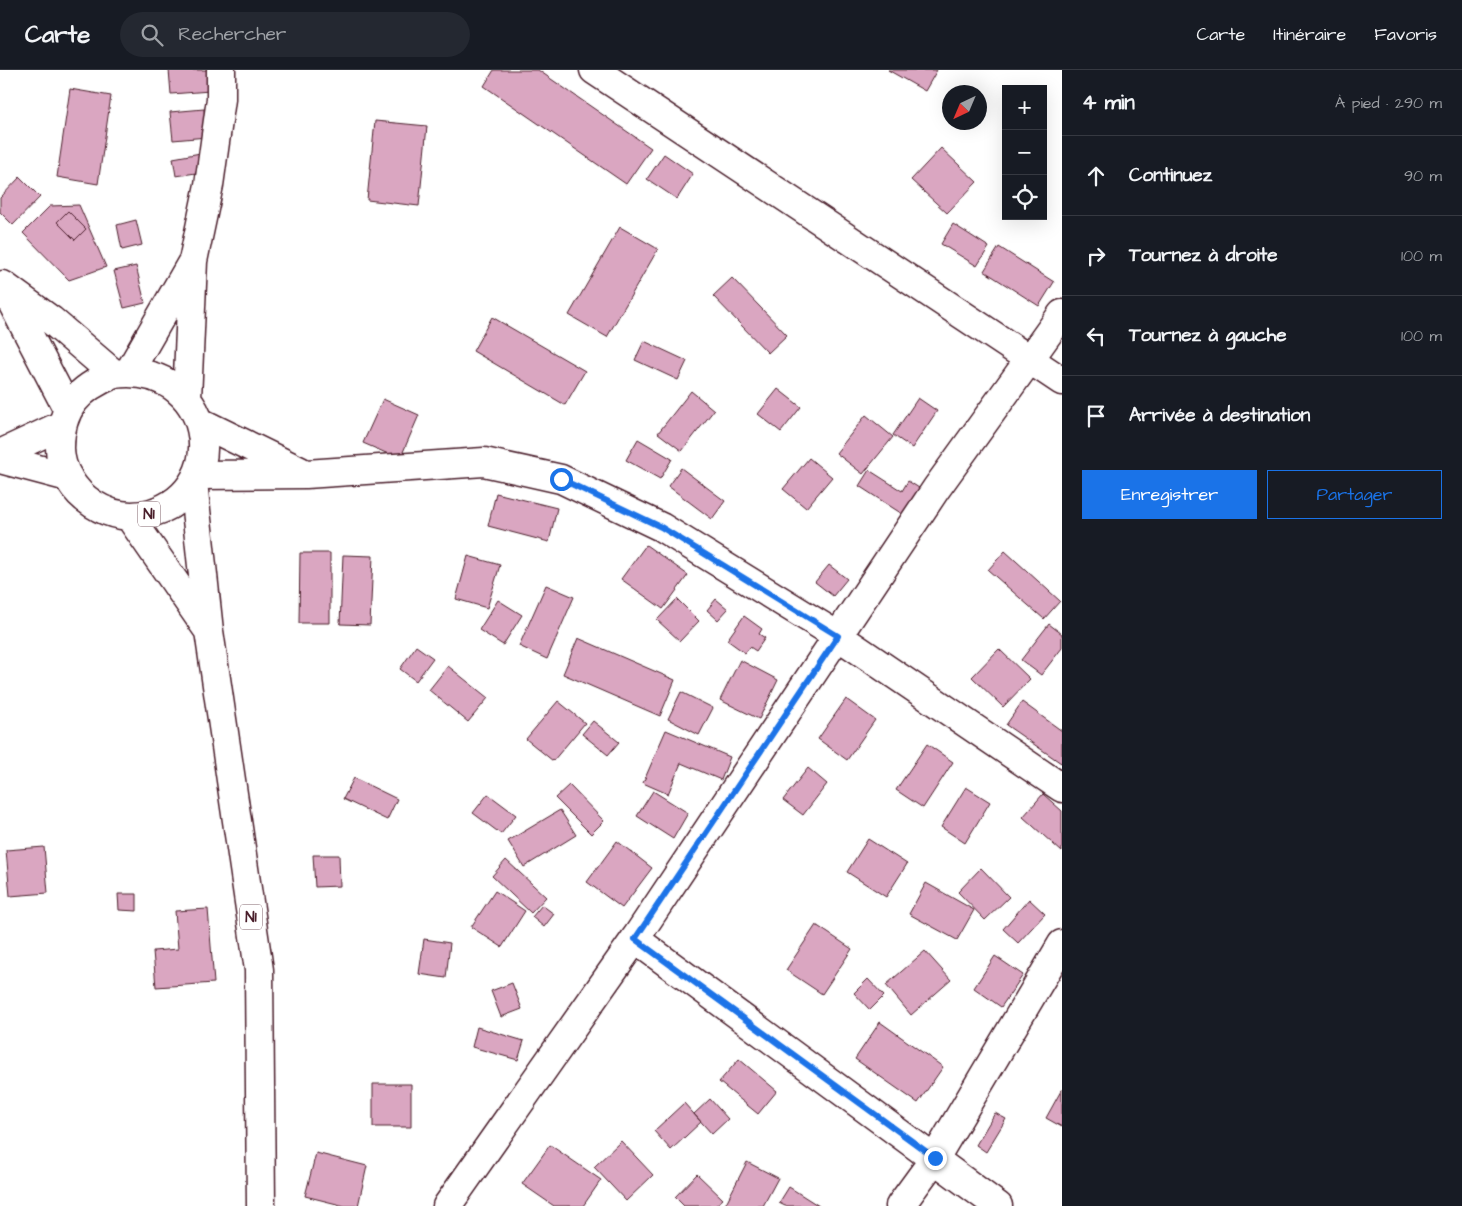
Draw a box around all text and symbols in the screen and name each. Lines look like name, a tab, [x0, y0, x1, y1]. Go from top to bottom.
search box	[120, 12, 470, 57]
text: Carte	[25, 18, 90, 52]
icon: search	[138, 21, 166, 49]
text: Rechercher	[178, 21, 286, 48]
text: Carte	[1196, 22, 1245, 47]
text: Itinéraire	[1273, 22, 1346, 47]
text: Favoris	[1374, 22, 1437, 47]
north arrow	[942, 85, 987, 130]
map controls	[1002, 85, 1047, 220]
button: +	[1002, 85, 1047, 130]
text: 4 min	[1082, 88, 1135, 117]
text: À pied · 290 m	[1335, 92, 1442, 114]
button: −	[1002, 130, 1047, 175]
icon: ahead	[1082, 162, 1110, 190]
text: Continuez	[1129, 162, 1212, 189]
text: 90 m	[1404, 165, 1442, 187]
button: locate	[1002, 175, 1047, 220]
icon: right	[1082, 242, 1110, 270]
text: Tournez à droite	[1129, 242, 1277, 269]
text: 100 m	[1401, 245, 1442, 267]
icon: left	[1082, 322, 1110, 350]
text: Tournez à gauche	[1129, 322, 1287, 349]
text: 100 m	[1401, 325, 1442, 347]
icon: arrive	[1082, 402, 1110, 430]
text: Arrivée à destination	[1129, 402, 1310, 429]
route start	[550, 468, 573, 491]
button: Enregistrer	[1082, 470, 1257, 519]
button: Partager	[1267, 470, 1442, 519]
road number: N1	[138, 502, 160, 526]
road number: N1	[240, 904, 262, 930]
route end	[924, 1147, 947, 1170]

